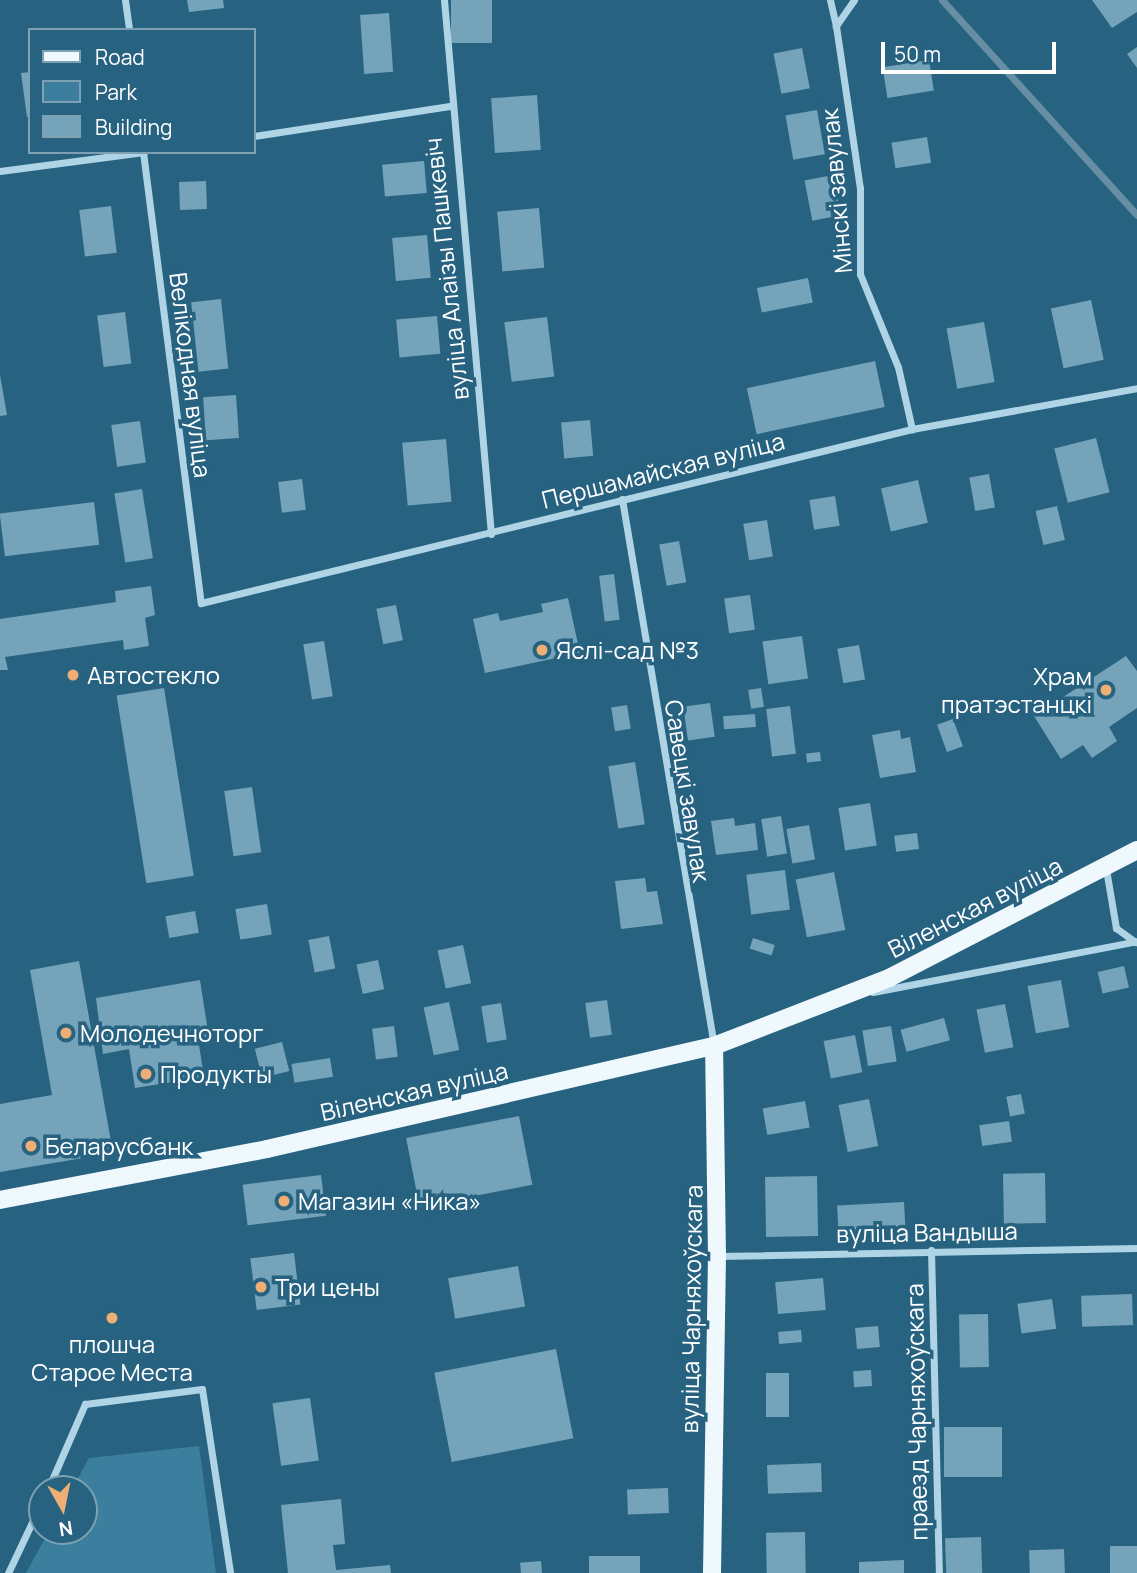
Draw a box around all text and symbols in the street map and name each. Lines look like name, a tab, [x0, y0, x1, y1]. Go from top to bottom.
legend	[28, 28, 256, 154]
scale bar	[885, 28, 1060, 72]
text: 50 m	[894, 40, 941, 68]
text: Road	[95, 43, 145, 71]
text: Park	[95, 78, 137, 106]
street label: Мінскі завулак	[814, 107, 858, 275]
text: Building	[95, 113, 172, 141]
street label: вуліца Алаізы Пашкевіч	[418, 136, 474, 402]
street label: Велікодная вуліца	[164, 271, 218, 479]
street label: Першамайская вуліца	[539, 426, 787, 514]
place label: Яслі-сад №3	[556, 636, 699, 664]
marker: Яслі-сад №3	[534, 642, 550, 658]
place label: Автостекло	[87, 661, 220, 689]
place label: Храм пратэстанцкі	[941, 662, 1092, 718]
marker: Автостекло	[65, 667, 81, 683]
marker: Храм пратэстанцкі	[1098, 682, 1114, 698]
street label: Савецкі завулак	[659, 698, 717, 884]
street label: Віленская вуліца	[883, 851, 1067, 963]
place label: Молодечноторг	[80, 1019, 263, 1047]
marker: Молодечноторг	[58, 1025, 74, 1041]
street label: Віленская вуліца	[317, 1055, 511, 1127]
place label: Продукты	[160, 1060, 272, 1088]
marker: Продукты	[138, 1066, 154, 1082]
place label: Беларусбанк	[45, 1132, 193, 1160]
marker: Беларусбанк	[23, 1138, 39, 1154]
street label: вуліца Чарняхоўскага	[674, 1185, 708, 1433]
place label: Магазин «Ника»	[298, 1187, 481, 1215]
marker: Магазин «Ника»	[276, 1193, 292, 1209]
street label: вуліца Вандыша	[836, 1216, 1018, 1248]
place label: Три цены	[275, 1273, 380, 1301]
marker: Три цены	[253, 1279, 269, 1295]
street label: праезд Чарняхоўскага	[899, 1283, 933, 1541]
marker: плошча Старое Места	[104, 1310, 120, 1326]
place label: плошча Старое Места	[31, 1330, 193, 1386]
north arrow	[28, 1475, 98, 1545]
text: N	[57, 1515, 75, 1543]

